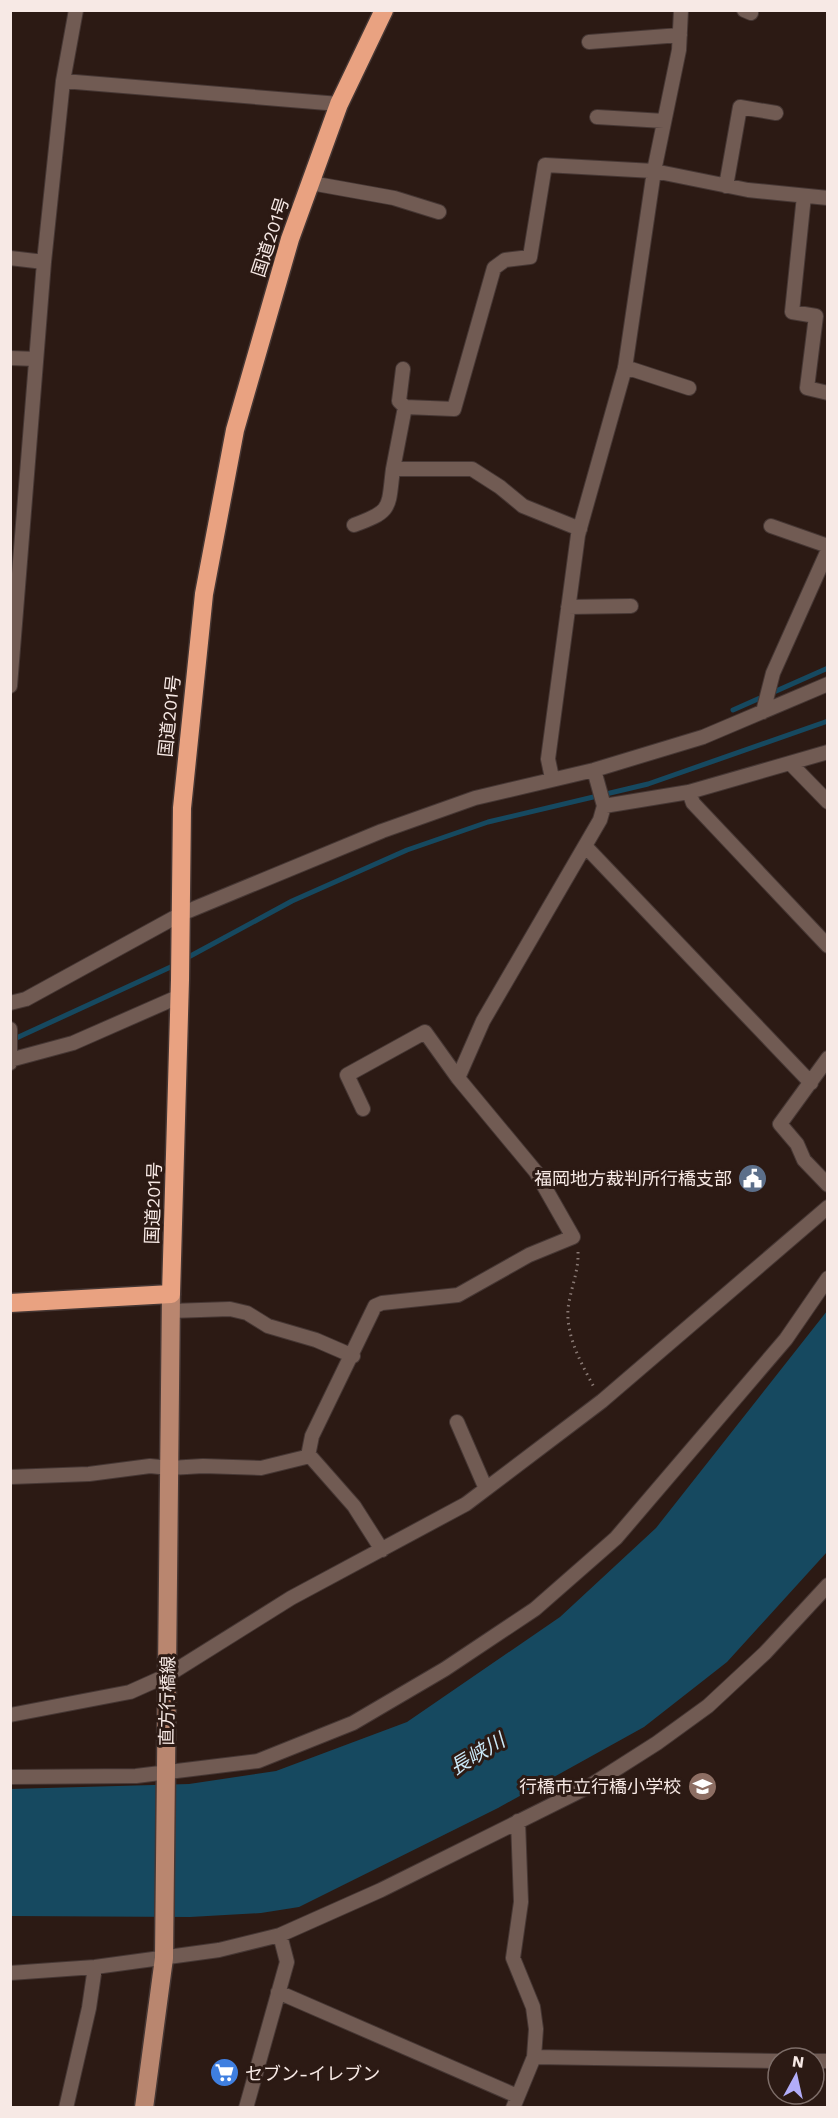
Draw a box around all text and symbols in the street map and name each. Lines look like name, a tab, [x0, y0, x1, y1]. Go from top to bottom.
street label: 国道201号	[247, 194, 293, 280]
street label: 国道201号	[154, 674, 184, 758]
street label: 国道201号	[141, 1161, 165, 1245]
public building icon: 福岡地方裁判所行橋支部	[737, 1162, 769, 1194]
place label: 福岡地方裁判所行橋支部	[534, 1168, 732, 1189]
street label: 直方行橋線	[156, 1656, 178, 1746]
water label: 長峡川	[445, 1727, 511, 1780]
school or university icon: 行橋市立行橋小学校	[686, 1770, 718, 1802]
place label: 行橋市立行橋小学校	[519, 1776, 681, 1797]
north arrow	[766, 2046, 826, 2106]
text: N	[791, 2051, 805, 2072]
supermarket icon: セブン-イレブン	[208, 2057, 240, 2089]
place label: セブン-イレブン	[245, 2063, 380, 2084]

